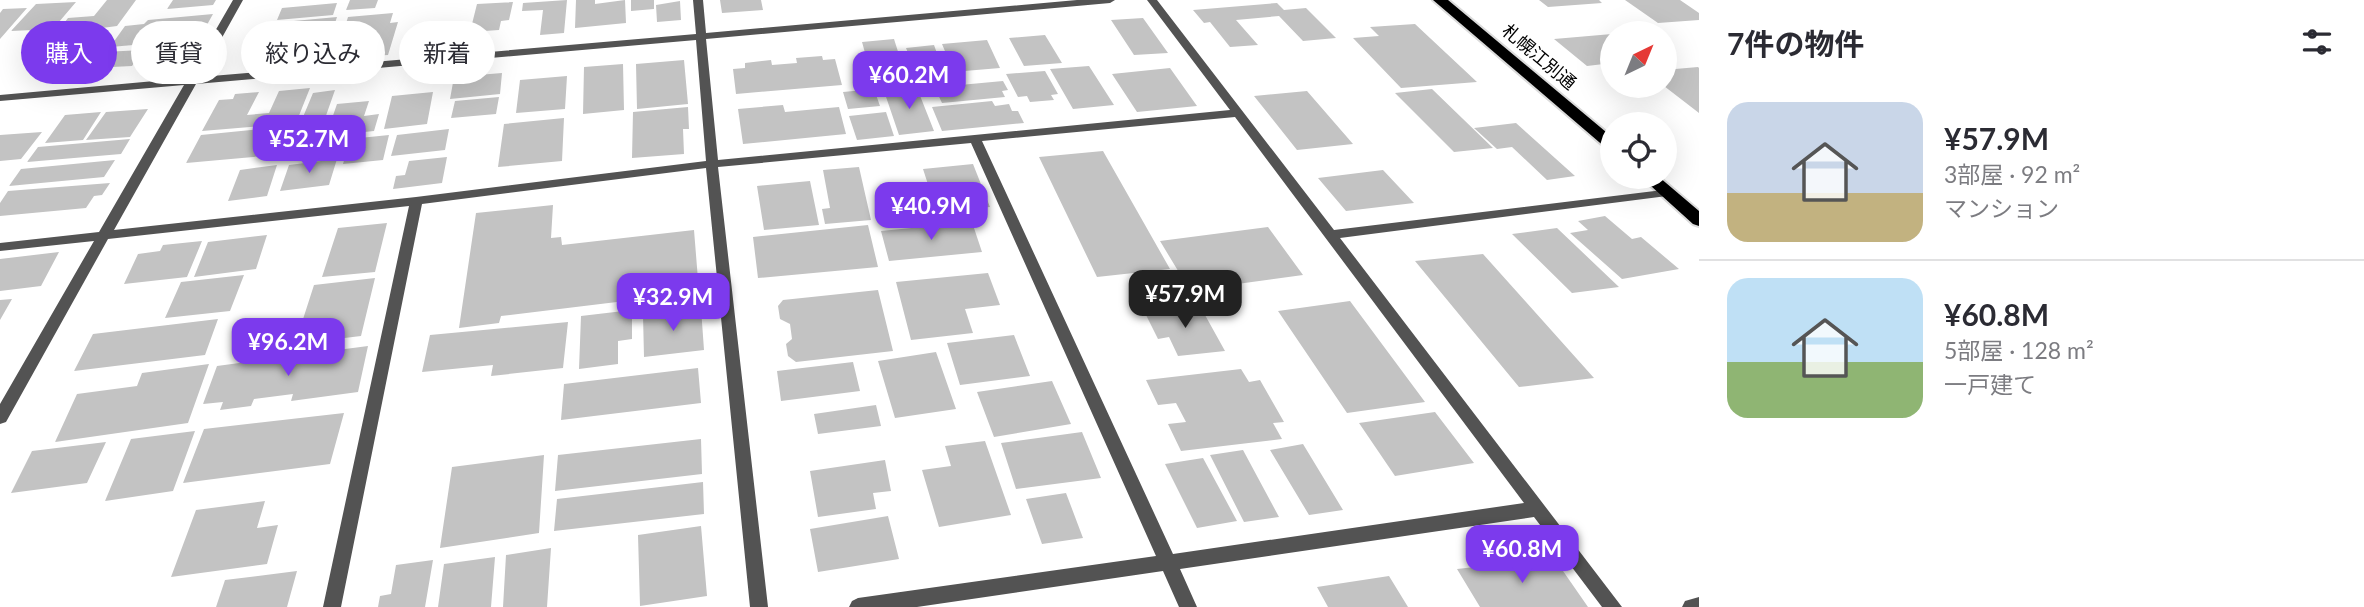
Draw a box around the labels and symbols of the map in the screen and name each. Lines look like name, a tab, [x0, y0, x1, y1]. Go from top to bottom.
street label: 札幌江別通	[1498, 19, 1581, 94]
north arrow	[1600, 21, 1676, 98]
pin: ¥60.2M	[852, 52, 966, 111]
pin: ¥52.7M	[252, 116, 366, 175]
pin: ¥40.9M	[874, 182, 988, 242]
pin: ¥57.9M	[1128, 270, 1242, 330]
pin: ¥32.9M	[616, 274, 730, 333]
pin: ¥96.2M	[231, 318, 345, 378]
pin: ¥60.8M	[1465, 526, 1579, 585]

